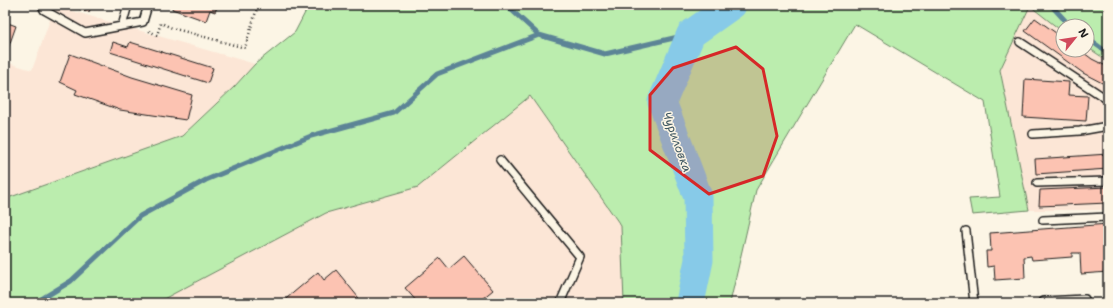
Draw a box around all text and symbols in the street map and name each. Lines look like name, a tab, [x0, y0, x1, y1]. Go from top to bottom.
north arrow	[1055, 18, 1095, 58]
text: N	[1075, 26, 1092, 41]
water label: Чуриловка	[659, 110, 695, 174]

